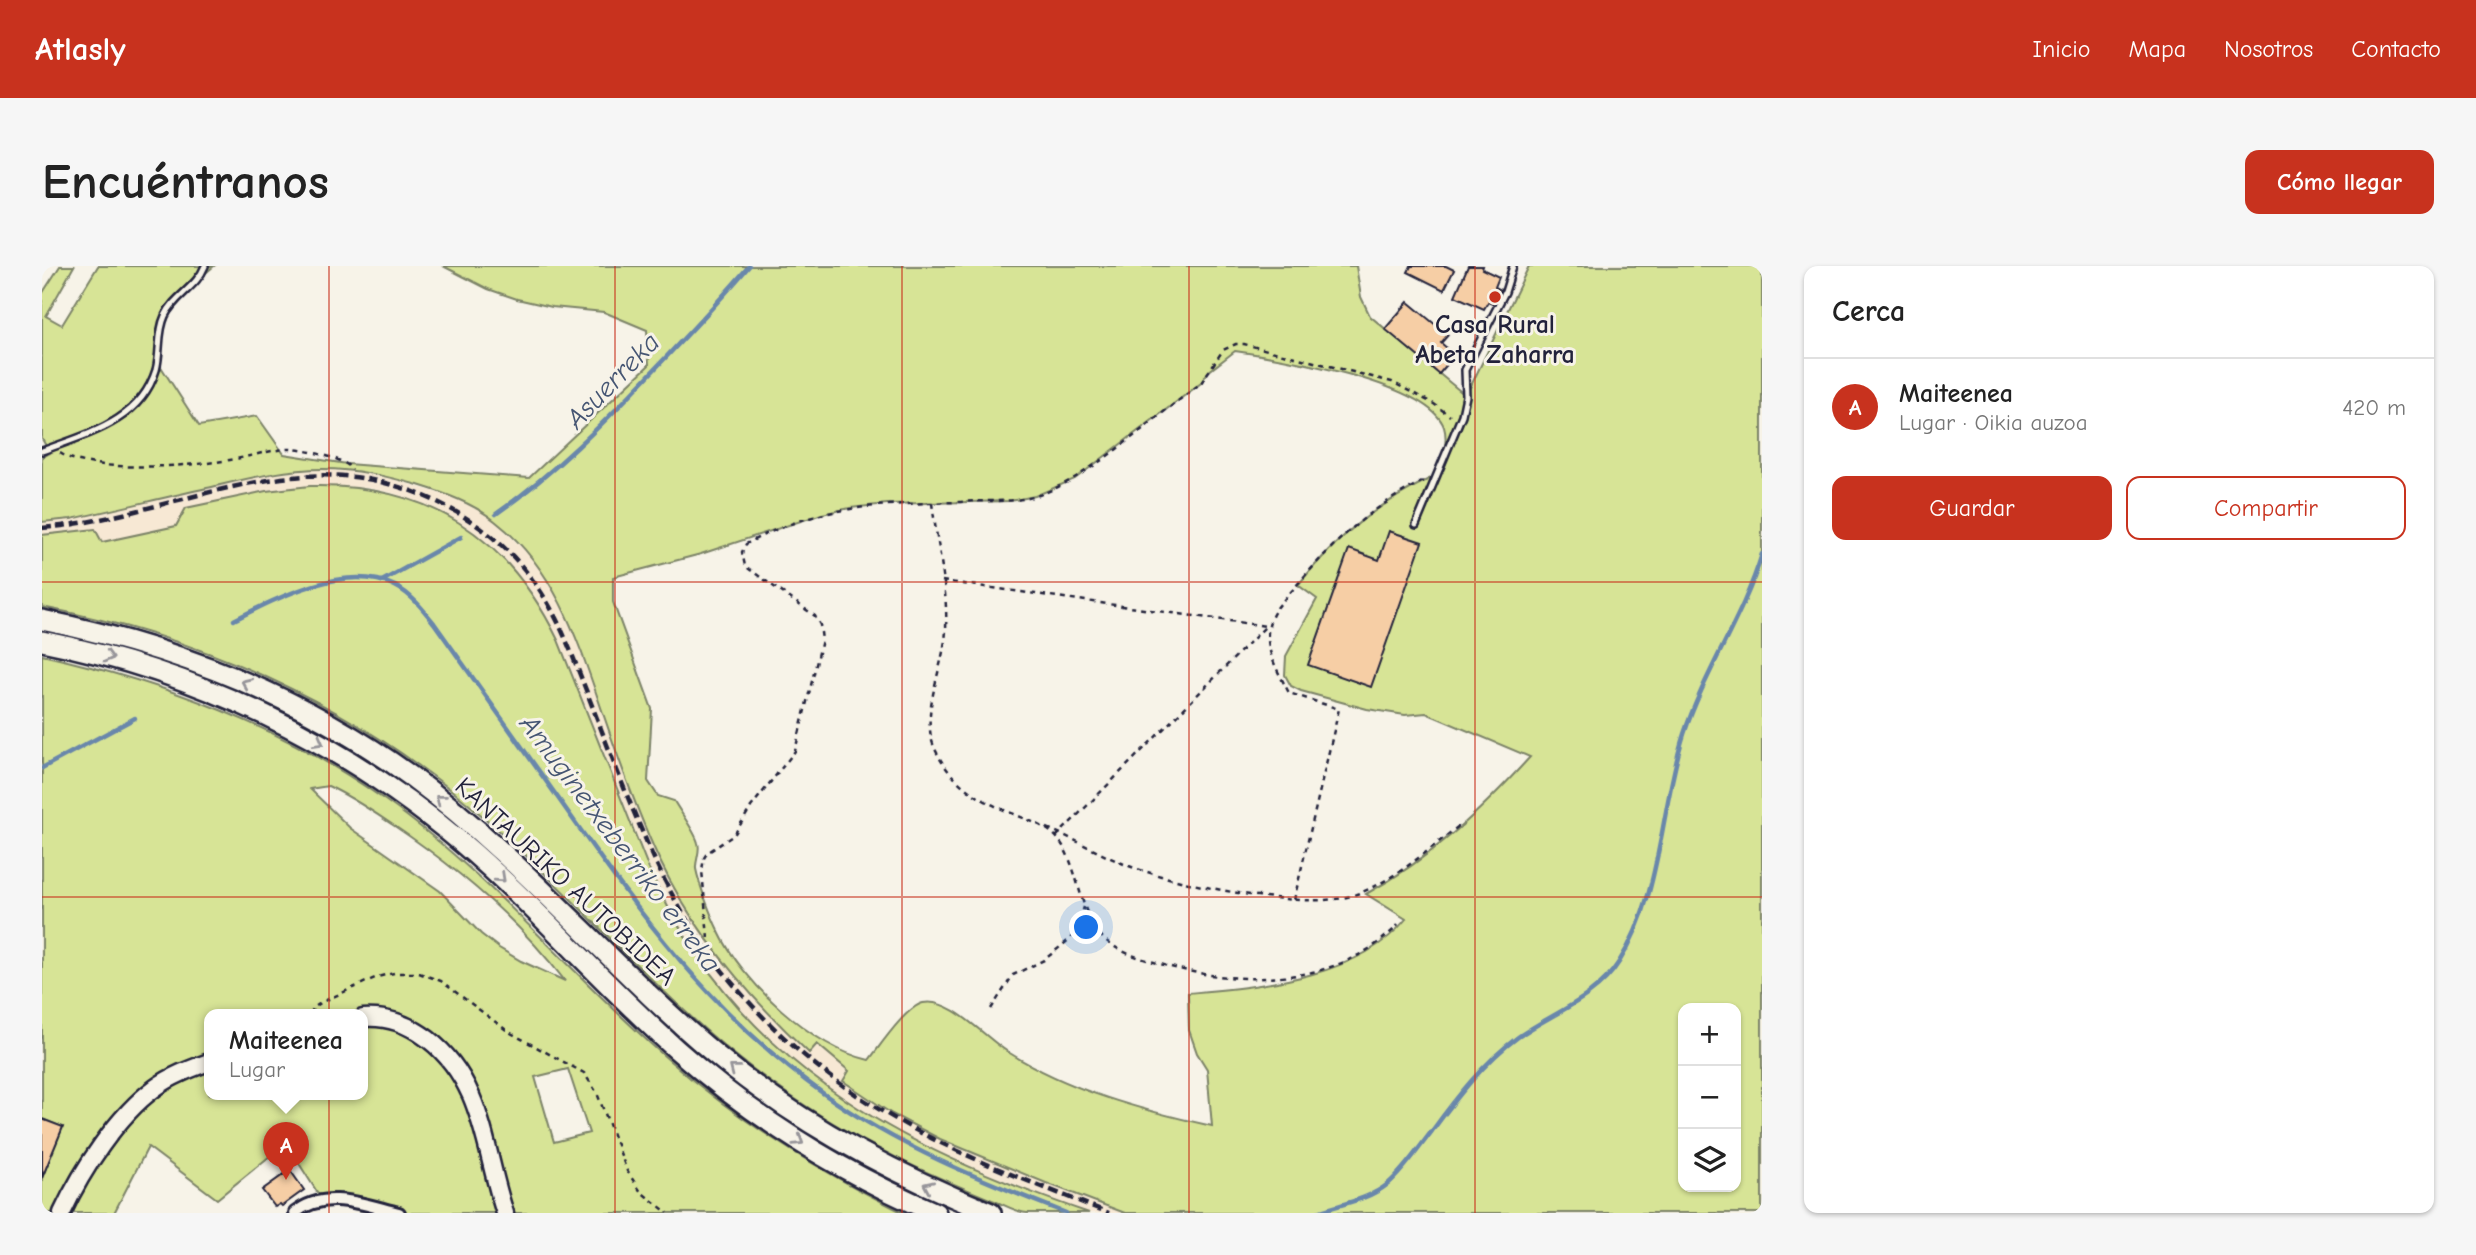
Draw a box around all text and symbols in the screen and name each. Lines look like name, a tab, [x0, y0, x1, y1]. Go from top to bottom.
text: Atlasly	[35, 30, 126, 68]
text: Inicio	[2033, 35, 2090, 63]
text: Mapa	[2128, 35, 2186, 63]
text: Nosotros	[2224, 35, 2313, 63]
text: Contacto	[2351, 35, 2441, 63]
button: Cómo llegar	[2245, 150, 2434, 214]
text: Encuéntranos	[42, 154, 329, 210]
marker: Casa Rural Abeta Zaharra	[1487, 289, 1503, 305]
text: Cerca	[1832, 294, 1905, 329]
place label: Casa Rural Abeta Zaharra	[1415, 310, 1575, 370]
water label: Asuerreka	[559, 326, 666, 436]
text: Maiteenea	[1899, 379, 2013, 409]
text: A	[1849, 394, 1861, 421]
text: 420 m	[2342, 394, 2406, 421]
text: Lugar · Oikia auzoa	[1899, 409, 2088, 436]
button: Guardar	[1832, 476, 2112, 540]
button: Compartir	[2126, 476, 2406, 540]
one-way arrow	[102, 649, 114, 663]
one-way arrow	[241, 677, 253, 691]
water label: Amuginetxeberriko erreka	[512, 708, 727, 978]
one-way arrow	[311, 734, 324, 747]
street label: KANTAURIKO AUTOBIDEA	[449, 771, 682, 992]
one-way arrow	[436, 795, 448, 808]
one-way arrow	[493, 869, 506, 882]
your location	[1069, 910, 1103, 944]
map controls	[1678, 1003, 1741, 1192]
button: +	[1678, 1003, 1741, 1066]
popup	[204, 1009, 368, 1100]
text: Maiteenea	[229, 1026, 343, 1056]
text: Lugar	[229, 1056, 285, 1083]
one-way arrow	[729, 1065, 741, 1078]
button: −	[1678, 1066, 1741, 1129]
pin: A	[263, 1122, 309, 1180]
button: layers	[1678, 1129, 1741, 1192]
one-way arrow	[791, 1132, 804, 1145]
one-way arrow	[923, 1180, 935, 1194]

